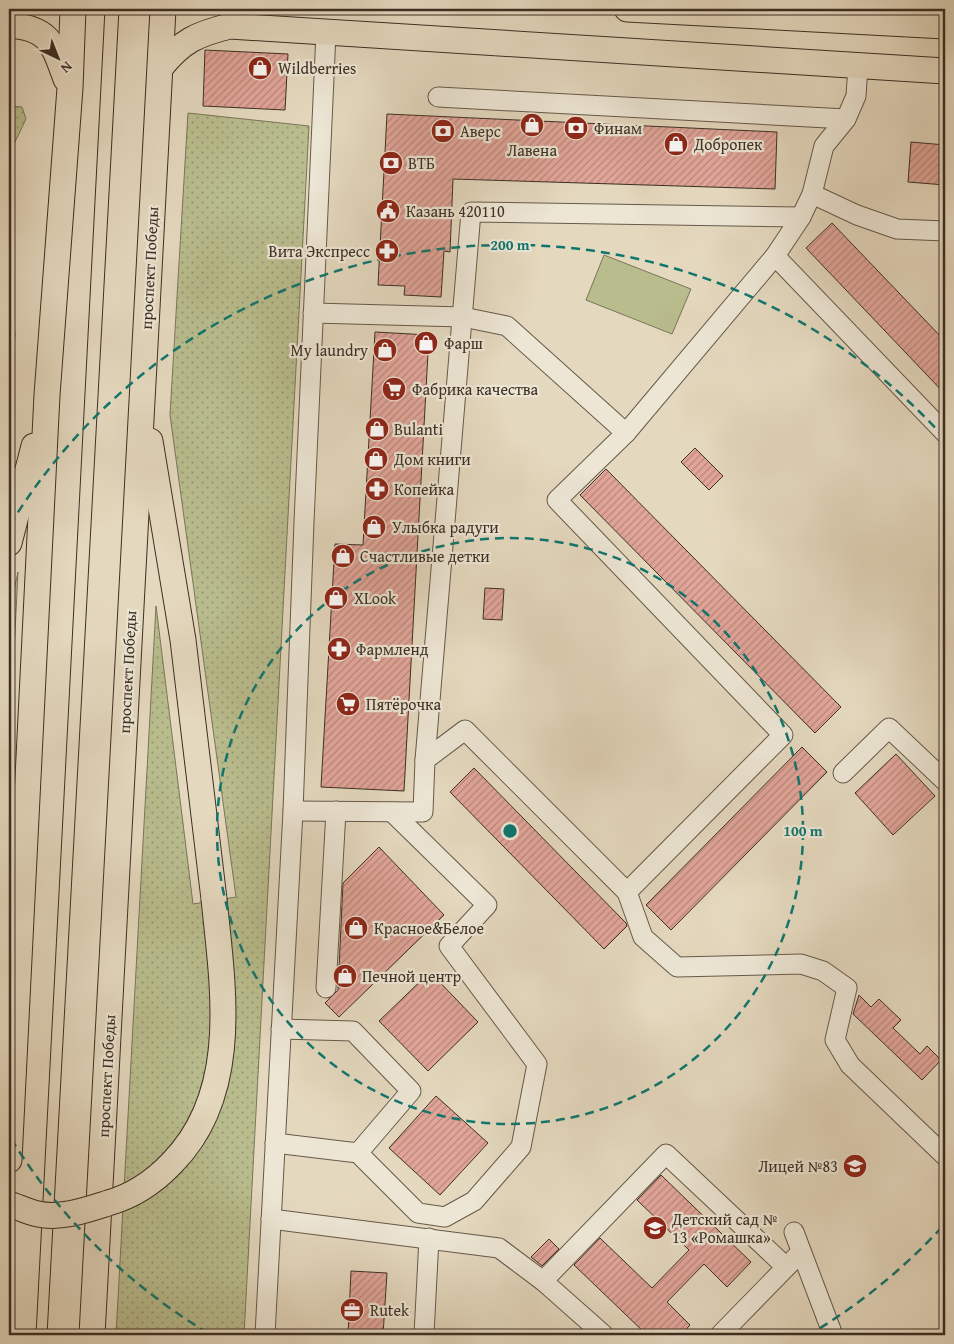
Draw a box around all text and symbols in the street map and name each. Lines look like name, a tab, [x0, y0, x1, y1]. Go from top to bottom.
north arrow	[32, 32, 82, 82]
shop icon: Wildberries	[247, 55, 273, 81]
place label: Wildberries	[278, 56, 356, 80]
text: N	[56, 57, 77, 78]
shop icon: Лавена	[519, 112, 545, 138]
bank icon: Финам	[563, 115, 589, 141]
place label: Финам	[594, 116, 642, 140]
bank icon: Аверс	[430, 118, 456, 144]
place label: Аверс	[460, 119, 501, 143]
shop icon: Добропек	[663, 131, 689, 157]
place label: Добропек	[693, 132, 763, 156]
place label: Лавена	[507, 138, 557, 162]
bank icon: ВТБ	[378, 150, 404, 176]
place label: ВТБ	[408, 151, 435, 175]
public building icon: Казань 420110	[375, 198, 401, 224]
place label: Казань 420110	[406, 199, 505, 223]
street label: проспект Победы	[134, 206, 164, 330]
text: 200 m	[490, 234, 530, 255]
pharmacy icon: Вита Экспресс	[374, 238, 400, 264]
place label: Вита Экспресс	[269, 239, 370, 263]
shop icon: Фарш	[413, 330, 439, 356]
place label: Фарш	[444, 331, 483, 355]
shop icon: My laundry	[372, 337, 398, 363]
place label: My laundry	[291, 338, 368, 362]
supermarket icon: Фабрика качества	[381, 376, 407, 402]
place label: Фабрика качества	[412, 377, 539, 401]
shop icon: Bulanti	[364, 416, 390, 442]
place label: Bulanti	[394, 417, 443, 441]
shop icon: Дом книги	[363, 446, 389, 472]
place label: Дом книги	[393, 447, 471, 471]
pharmacy icon: Копейка	[364, 476, 390, 502]
place label: Копейка	[394, 477, 454, 501]
shop icon: Улыбка радуги	[361, 514, 387, 540]
place label: Улыбка радуги	[392, 515, 499, 539]
shop icon: Счастливые детки	[330, 543, 356, 569]
place label: Счастливые детки	[360, 544, 490, 568]
shop icon: XLook	[323, 585, 349, 611]
place label: XLook	[354, 586, 397, 610]
street label: проспект Победы	[112, 610, 142, 734]
pharmacy icon: Фармленд	[326, 636, 352, 662]
place label: Фармленд	[356, 637, 429, 661]
supermarket icon: Пятёрочка	[335, 691, 361, 717]
place label: Пятёрочка	[366, 692, 441, 716]
text: 100 m	[783, 820, 823, 841]
centre of rings	[501, 822, 519, 840]
shop icon: Красное&Белое	[343, 915, 369, 941]
place label: Красное&Белое	[374, 916, 484, 940]
shop icon: Печной центр	[332, 963, 358, 989]
place label: Печной центр	[362, 964, 461, 988]
street label: проспект Победы	[91, 1014, 121, 1138]
school or university icon: Лицей №83	[842, 1153, 868, 1179]
place label: Лицей №83	[758, 1154, 838, 1178]
place label: Детский сад № 13 «Ромашка»	[671, 1207, 778, 1249]
school or university icon: Детский сад № 13 «Ромашка»	[642, 1215, 668, 1241]
office icon: Rutek	[339, 1297, 365, 1323]
place label: Rutek	[370, 1298, 410, 1322]

